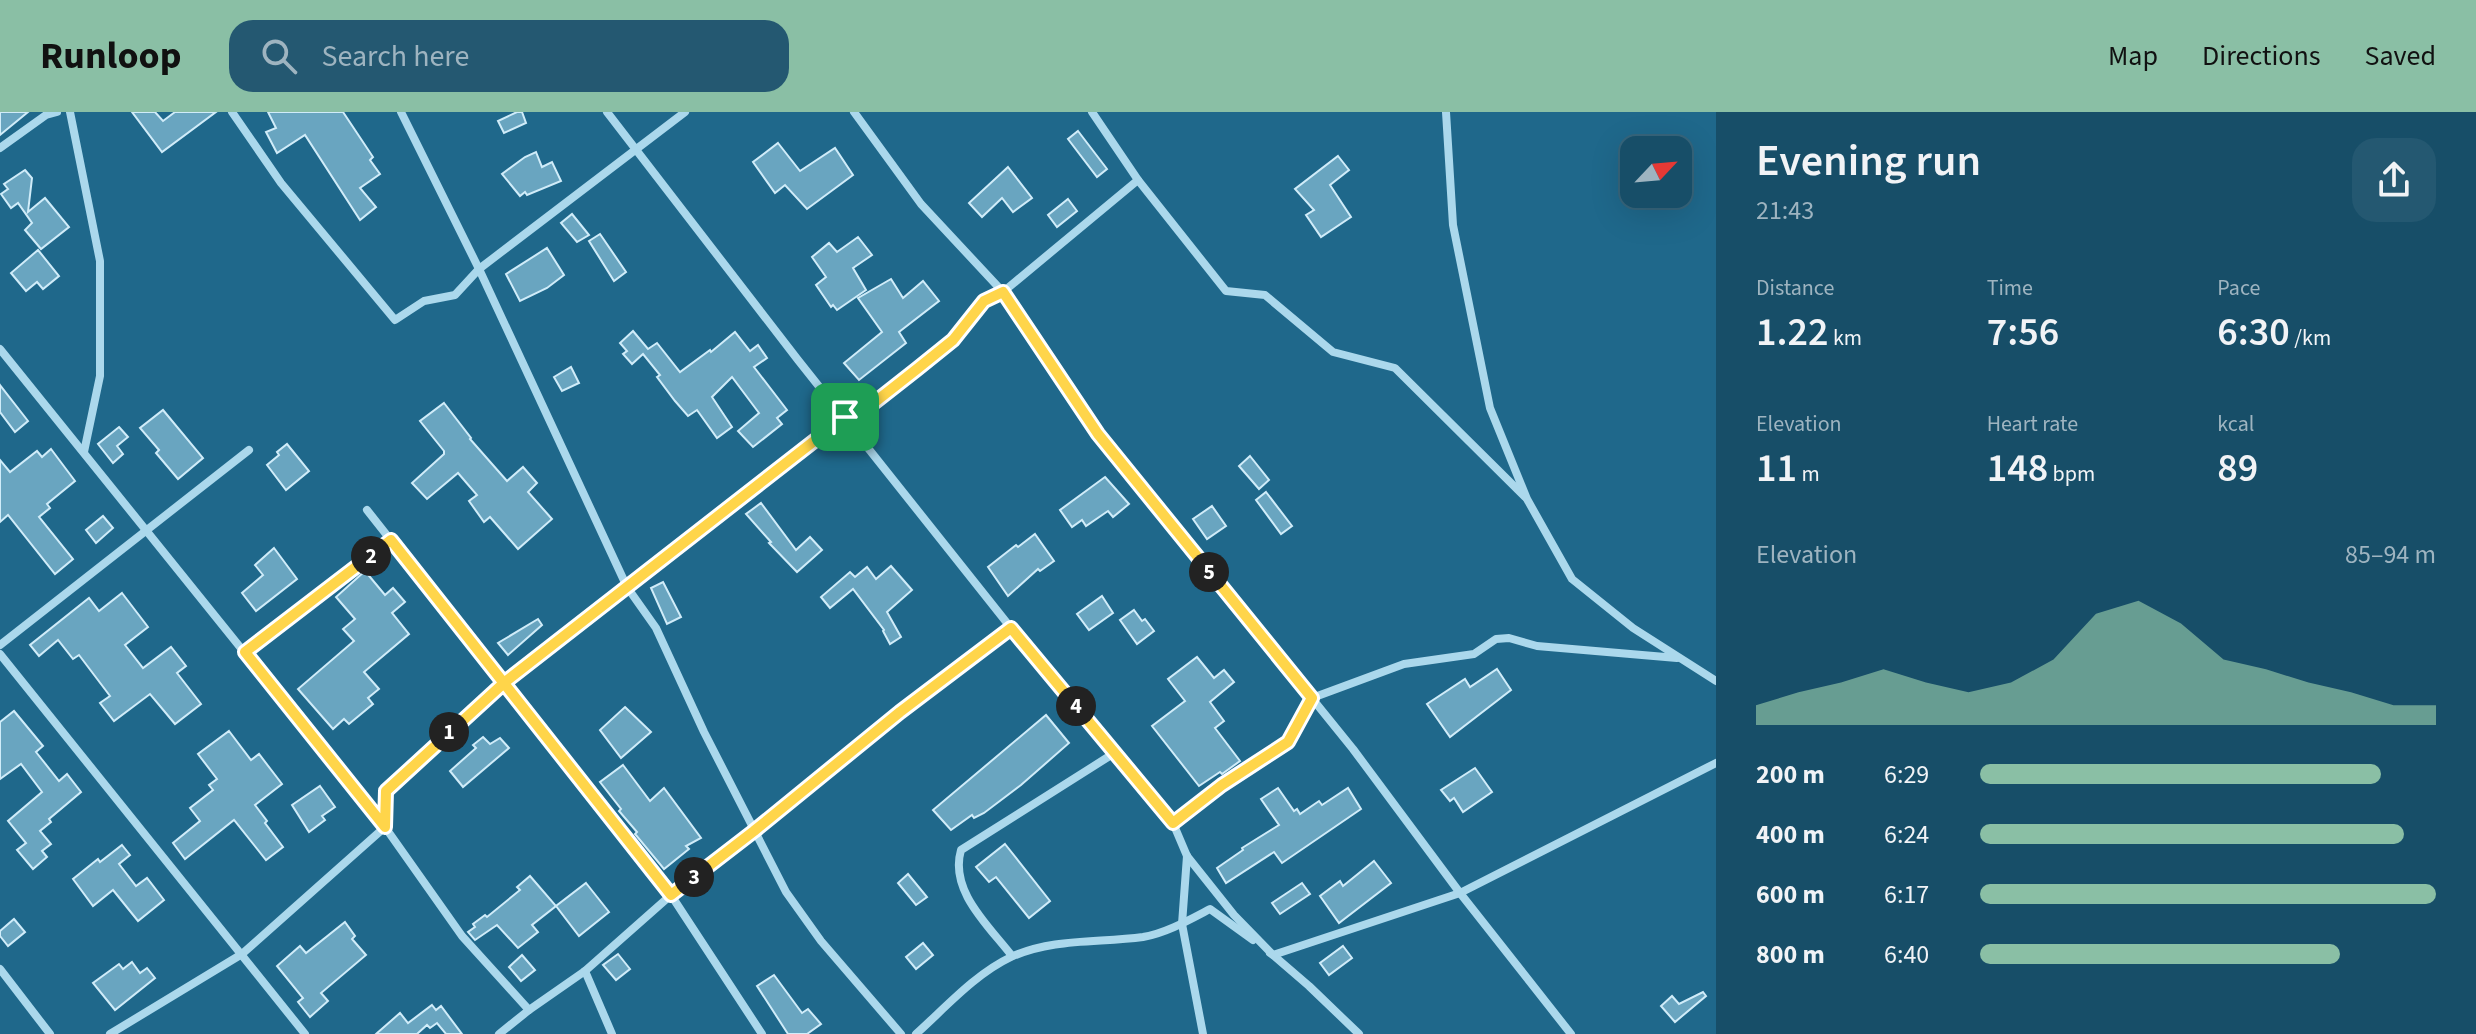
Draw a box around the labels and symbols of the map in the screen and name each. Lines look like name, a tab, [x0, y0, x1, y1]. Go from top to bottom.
north arrow	[1620, 136, 1692, 208]
pin	[811, 383, 879, 451]
pin: 2	[351, 536, 391, 576]
pin: 5	[1189, 552, 1229, 592]
pin: 4	[1056, 686, 1096, 726]
pin: 1	[429, 712, 469, 752]
pin: 3	[674, 857, 714, 897]

